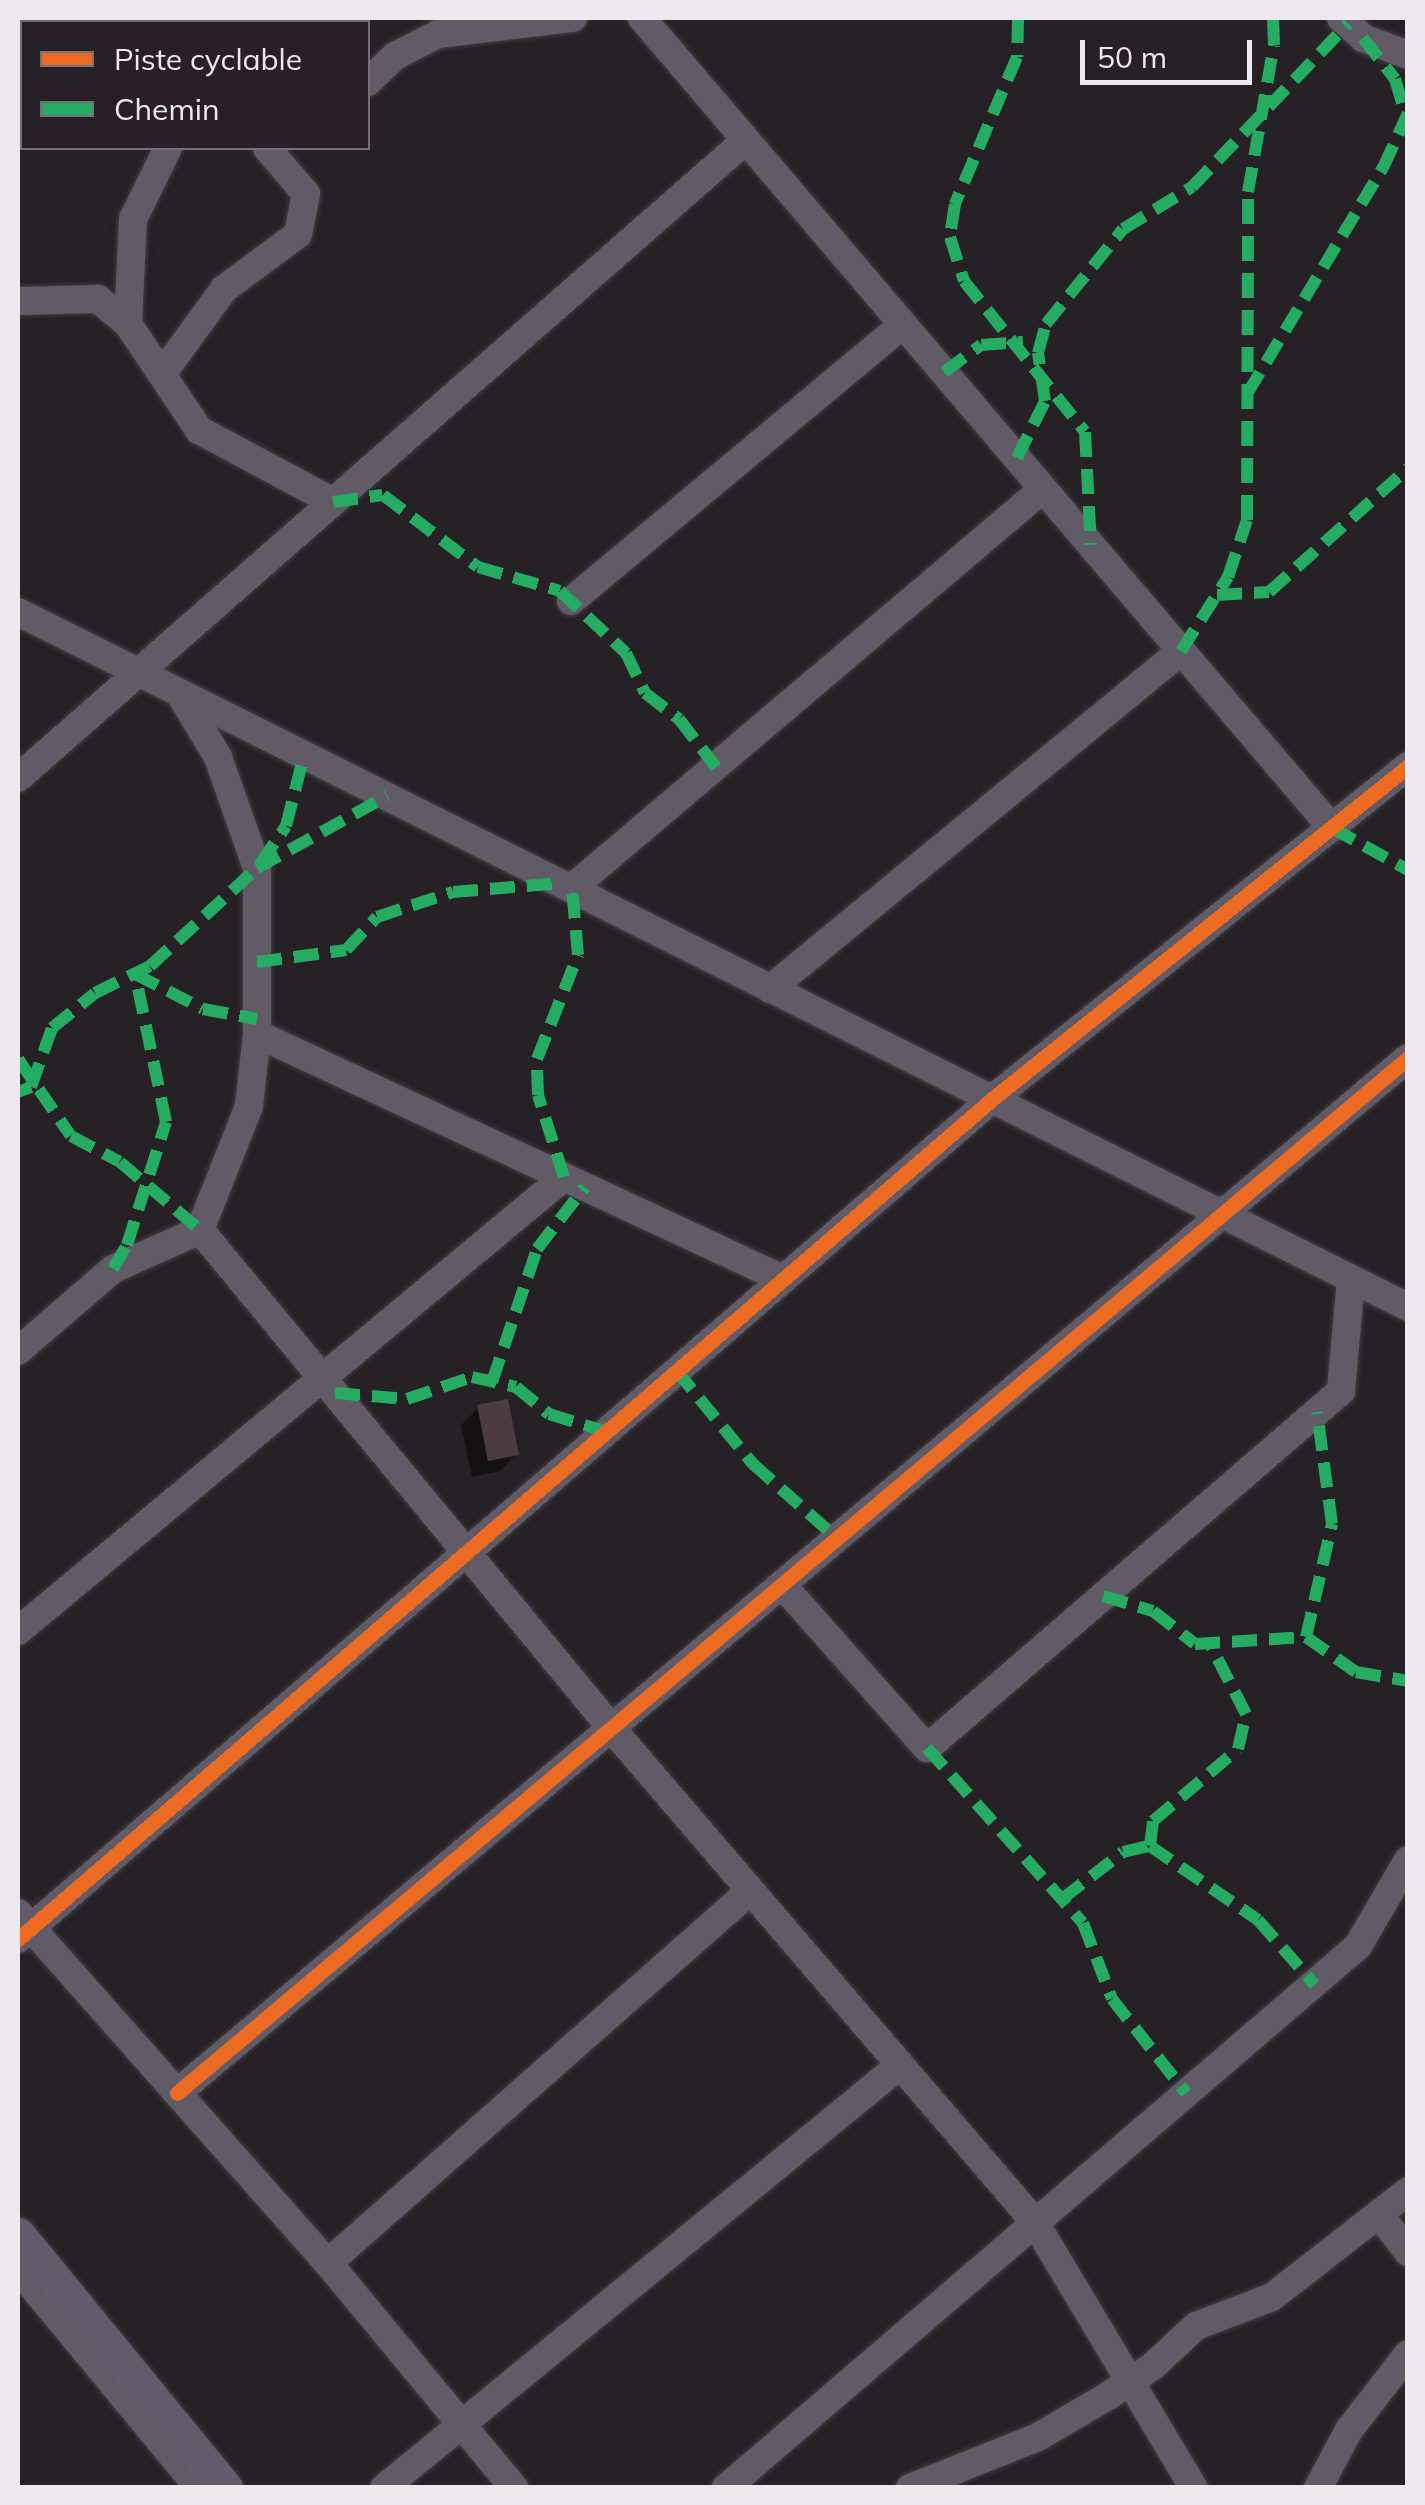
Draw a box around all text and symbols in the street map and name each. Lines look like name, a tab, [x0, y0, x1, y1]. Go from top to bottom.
legend	[20, 20, 370, 150]
scale bar	[1085, 20, 1258, 82]
text: 50 m	[1097, 38, 1167, 76]
text: Piste cyclable	[114, 40, 302, 78]
text: Chemin	[114, 90, 219, 128]

